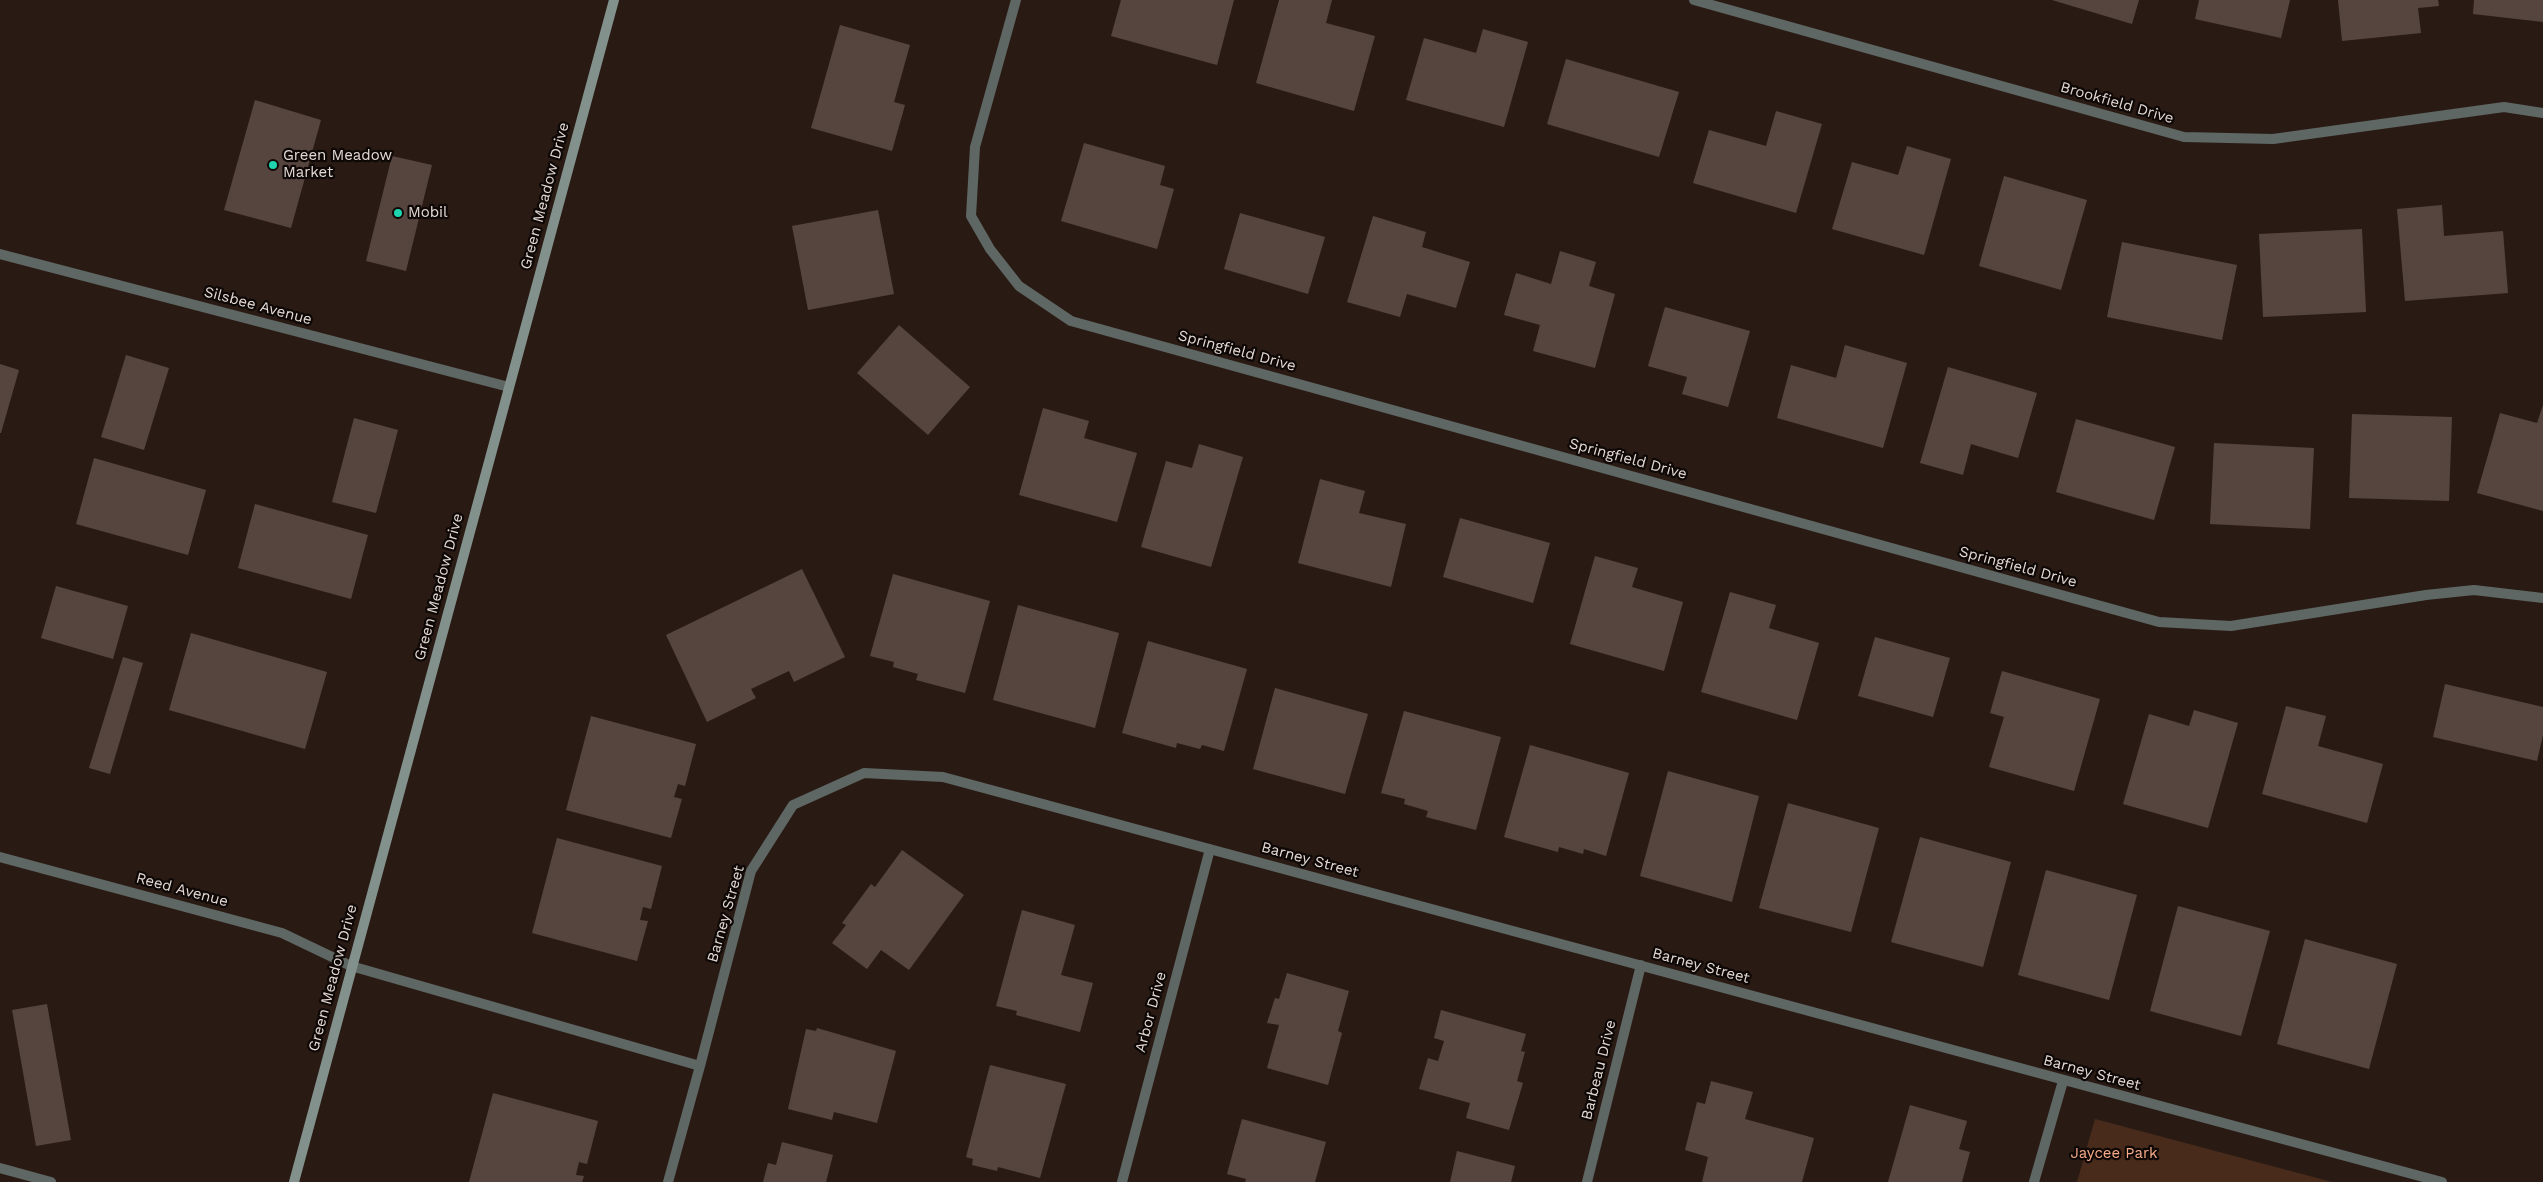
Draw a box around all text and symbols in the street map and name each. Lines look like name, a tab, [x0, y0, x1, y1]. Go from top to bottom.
street label: Brookfield Drive	[2058, 78, 2176, 128]
street label: Green Meadow Drive	[517, 121, 573, 271]
place label: Green Meadow Market	[283, 147, 392, 182]
marker: Green Meadow Market	[267, 159, 279, 171]
place label: Mobil	[408, 204, 448, 222]
marker: Mobil	[392, 207, 404, 219]
street label: Silsbee Avenue	[202, 283, 314, 329]
street label: Springfield Drive	[1176, 327, 1298, 375]
street label: Springfield Drive	[1567, 435, 1689, 483]
street label: Green Meadow Drive	[411, 512, 467, 662]
street label: Springfield Drive	[1957, 543, 2079, 591]
street label: Barney Street	[1259, 838, 1361, 882]
street label: Barney Street	[704, 863, 748, 965]
street label: Reed Avenue	[134, 869, 230, 911]
street label: Green Meadow Drive	[305, 903, 361, 1053]
street label: Barney Street	[1650, 944, 1752, 988]
street label: Arbor Drive	[1132, 970, 1170, 1054]
street label: Barbeau Drive	[1578, 1018, 1620, 1122]
street label: Barney Street	[2041, 1051, 2143, 1095]
park label: Jaycee Park	[2070, 1145, 2158, 1163]

